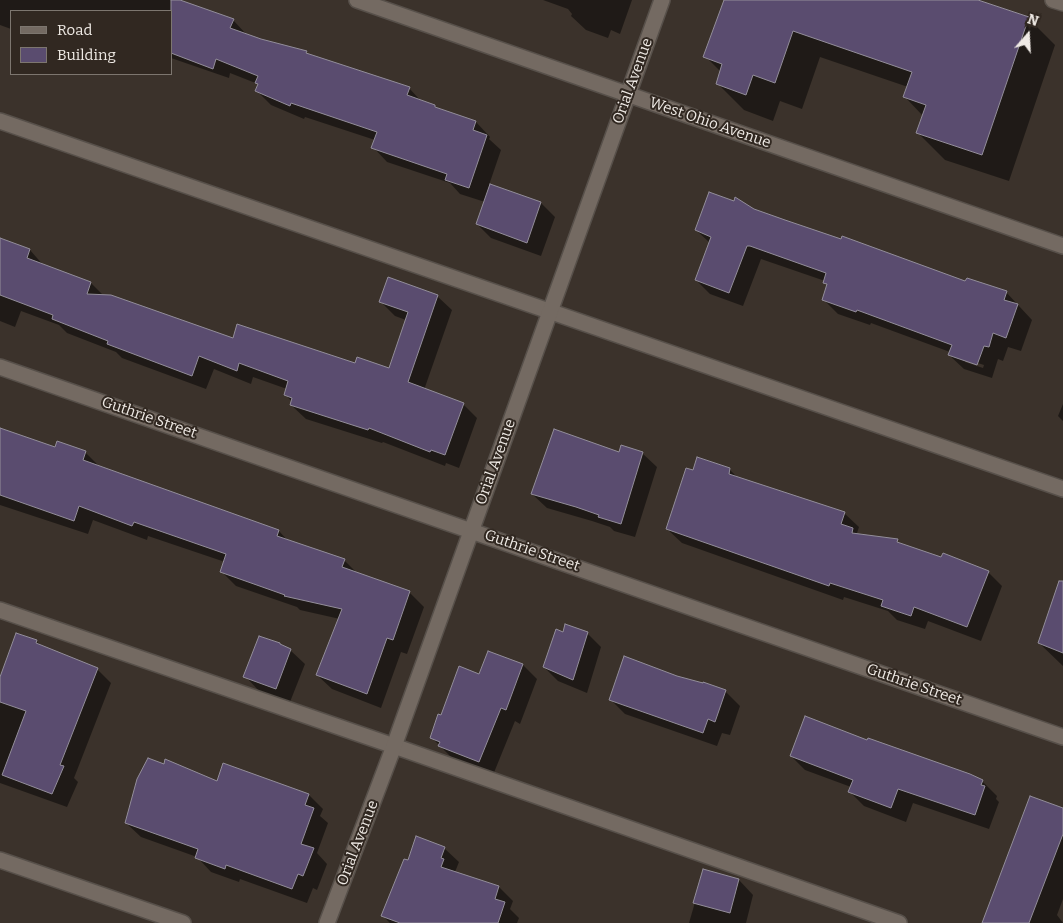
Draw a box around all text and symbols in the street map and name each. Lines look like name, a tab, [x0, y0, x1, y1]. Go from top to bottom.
legend	[10, 10, 172, 75]
north arrow	[1003, 10, 1053, 60]
text: N	[1025, 11, 1041, 30]
text: Road	[57, 21, 92, 39]
street label: Orial Avenue	[609, 36, 657, 126]
text: Building	[57, 46, 116, 64]
street label: West Ohio Avenue	[647, 94, 773, 152]
street label: Guthrie Street	[99, 393, 199, 443]
street label: Orial Avenue	[472, 417, 520, 507]
street label: Guthrie Street	[482, 526, 582, 576]
street label: Guthrie Street	[864, 660, 964, 710]
street label: Orial Avenue	[333, 798, 383, 888]

